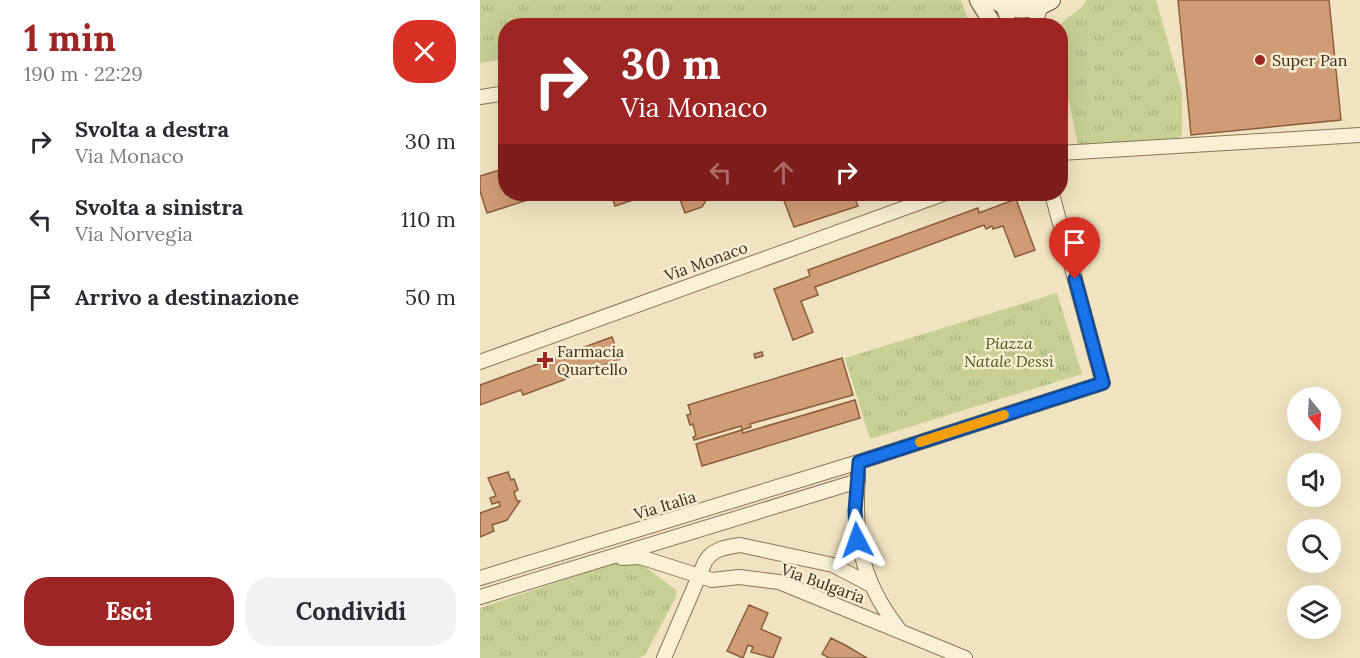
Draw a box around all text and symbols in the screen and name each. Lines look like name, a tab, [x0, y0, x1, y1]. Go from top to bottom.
text: 1 min	[24, 15, 116, 61]
button: close	[393, 20, 456, 83]
text: 30 m	[621, 37, 721, 91]
icon: right	[522, 42, 600, 120]
place label: Super Pan	[1272, 50, 1348, 70]
marker: Super Pan	[1253, 53, 1267, 67]
text: 190 m · 22:29	[24, 61, 143, 86]
text: Via Monaco	[621, 90, 768, 124]
text: Svolta a destra	[75, 115, 229, 143]
icon: right	[24, 125, 57, 158]
text: 30 m	[405, 127, 456, 155]
text: Via Monaco	[75, 143, 184, 168]
icon: left	[704, 156, 737, 189]
icon: ahead	[767, 156, 800, 189]
icon: right	[830, 156, 863, 189]
text: Svolta a sinistra	[75, 193, 243, 221]
icon: left	[24, 203, 57, 236]
text: 110 m	[401, 205, 456, 233]
pin	[1049, 217, 1100, 279]
text: Via Norvegia	[75, 221, 193, 246]
icon: arrive	[1058, 226, 1091, 259]
street label: Via Monaco	[661, 237, 750, 286]
icon: arrive	[24, 281, 57, 314]
text: Arrivo a destinazione	[75, 283, 299, 311]
text: 50 m	[405, 283, 456, 311]
park label: Piazza Natale Dessì	[964, 333, 1054, 371]
place label: Farmacia Quartello	[557, 341, 628, 379]
marker: Farmacia Quartello	[538, 353, 552, 367]
north arrow	[1287, 387, 1341, 441]
map controls	[1287, 387, 1341, 639]
button: sound	[1287, 453, 1341, 507]
street label: Via Italia	[631, 486, 698, 524]
position arrow	[825, 508, 889, 572]
button: search	[1287, 519, 1341, 573]
street label: Via Bulgaria	[777, 558, 868, 607]
button: Esci	[24, 577, 234, 646]
button: Condividi	[246, 577, 456, 646]
button: layers	[1287, 585, 1341, 639]

